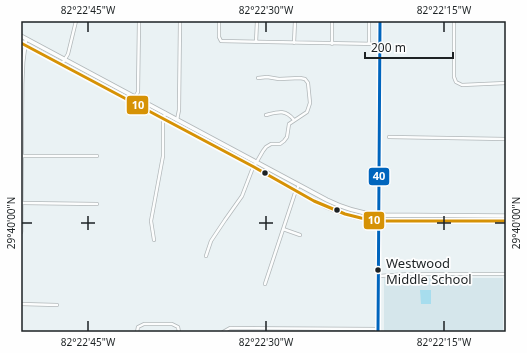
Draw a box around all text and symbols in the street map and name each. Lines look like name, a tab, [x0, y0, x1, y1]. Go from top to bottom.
text: 82°22'45"W	[61, 3, 116, 17]
text: 82°22'30"W	[239, 3, 294, 17]
text: 82°22'15"W	[417, 3, 472, 17]
scale bar	[365, 34, 453, 60]
text: 200 m	[371, 39, 406, 56]
line badge: 10	[126, 95, 149, 115]
text: 10	[132, 97, 144, 112]
line badge: 40	[368, 167, 390, 186]
unlabelled marker	[260, 168, 270, 178]
text: 40	[373, 168, 385, 183]
text: 29°40'00"N	[4, 197, 18, 249]
text: 29°40'00"N	[509, 197, 523, 249]
unlabelled marker	[332, 205, 342, 215]
line badge: 10	[363, 211, 385, 230]
text: 10	[368, 212, 380, 227]
place label: Westwood Middle School	[386, 254, 472, 288]
marker: Westwood Middle School	[373, 265, 383, 275]
text: 82°22'45"W	[61, 335, 116, 349]
text: 82°22'30"W	[239, 335, 294, 349]
text: 82°22'15"W	[417, 335, 472, 349]

